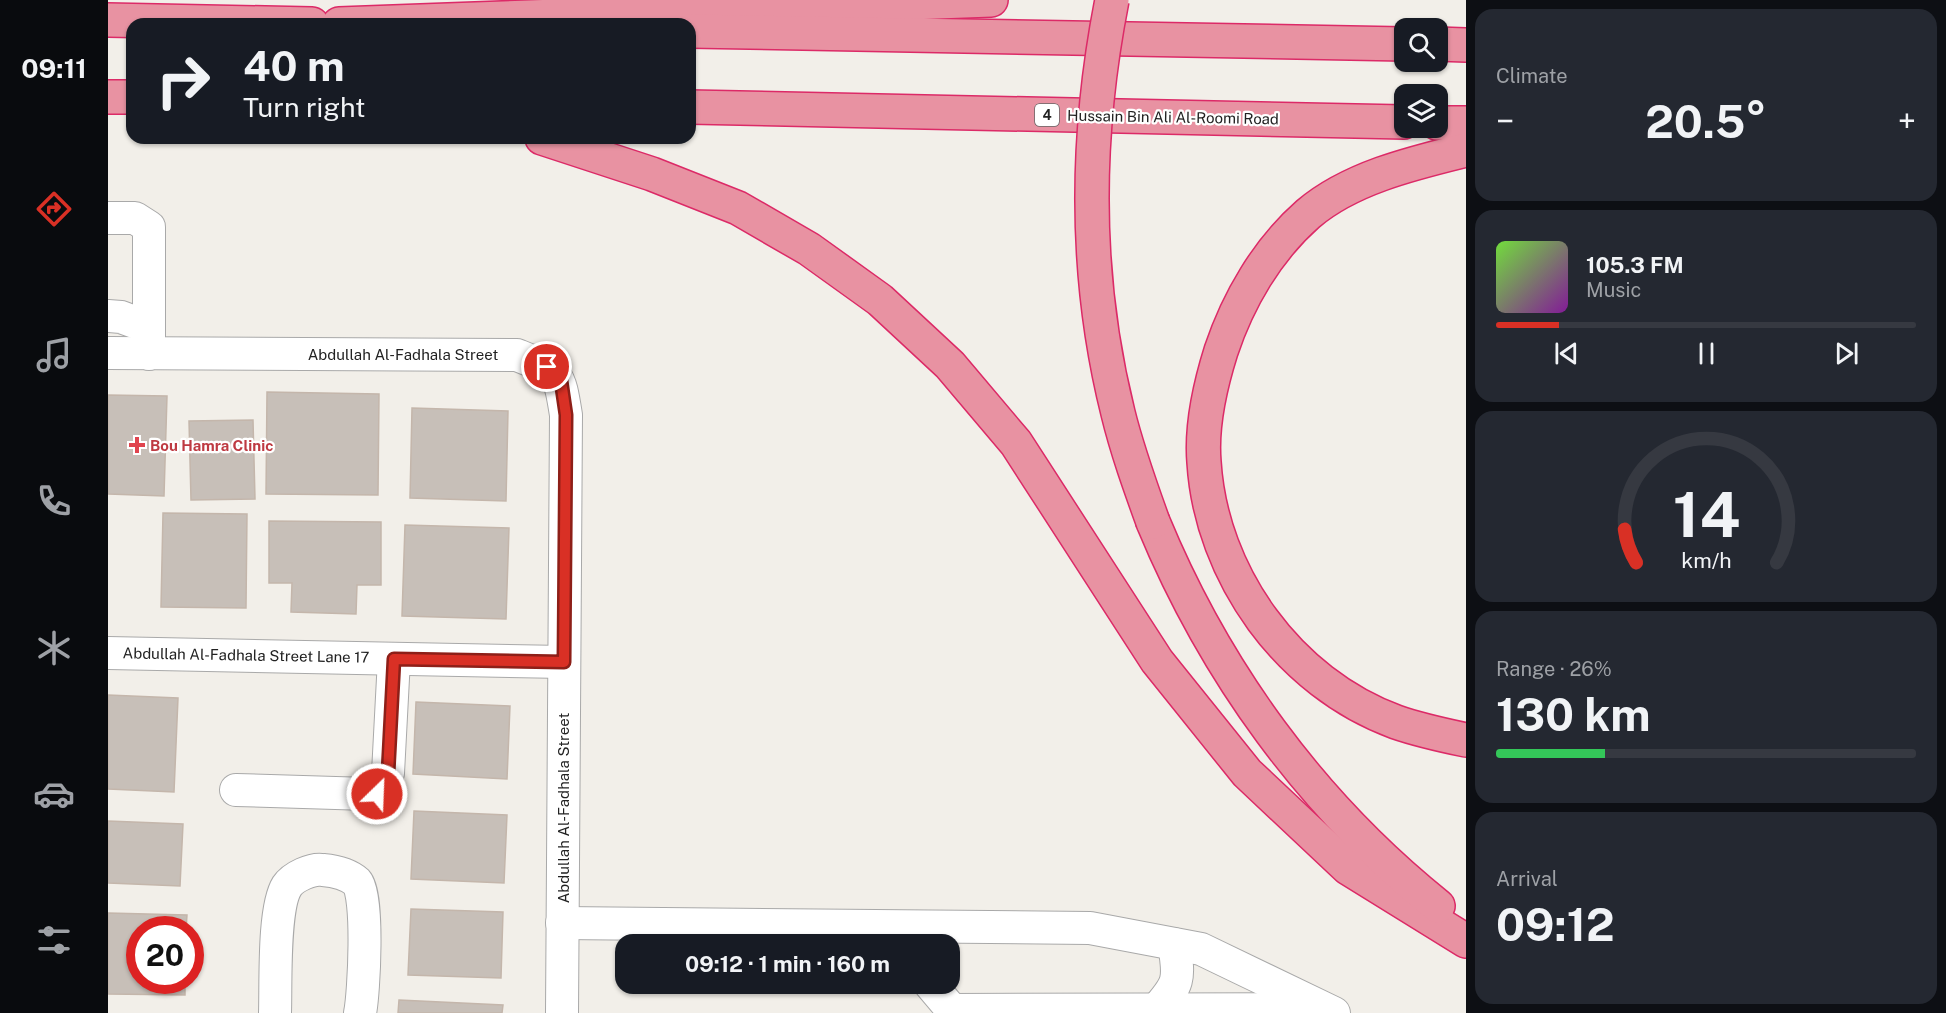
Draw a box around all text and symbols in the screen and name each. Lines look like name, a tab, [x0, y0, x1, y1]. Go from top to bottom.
map controls	[1394, 18, 1448, 138]
button: search	[1394, 18, 1448, 72]
text: 40 m	[243, 41, 345, 90]
icon: right	[144, 42, 222, 120]
text: 09:11	[21, 52, 87, 84]
text: Climate	[1496, 64, 1568, 88]
button: layers	[1394, 84, 1448, 138]
text: Turn right	[243, 91, 366, 123]
text: 20.5°	[1645, 95, 1767, 148]
text: −	[1496, 102, 1514, 140]
text: +	[1898, 102, 1916, 140]
road number: 4	[1035, 104, 1059, 126]
street label: Hussain Bin Ali Al-Roomi Road	[1067, 107, 1279, 127]
icon: directions	[33, 188, 75, 230]
text: 105.3 FM	[1586, 252, 1684, 278]
text: Music	[1586, 278, 1641, 302]
icon: music	[33, 334, 75, 376]
icon: previous	[1550, 337, 1583, 370]
icon: pause	[1690, 337, 1723, 370]
icon: next	[1830, 337, 1863, 370]
pin	[521, 341, 572, 392]
street label: Abdullah Al-Fadhala Street	[308, 346, 498, 363]
icon: arrive	[530, 350, 563, 383]
marker: Bou Hamra Clinic	[128, 436, 146, 454]
place label: Bou Hamra Clinic	[150, 437, 273, 454]
text: 14	[1672, 479, 1740, 552]
icon: phone	[33, 480, 75, 522]
text: km/h	[1681, 549, 1731, 574]
icon: climate	[33, 627, 75, 669]
street label: Abdullah Al-Fadhala Street Lane 17	[123, 644, 369, 666]
text: Range · 26%	[1496, 657, 1612, 681]
text: 130 km	[1496, 688, 1651, 741]
street label: Abdullah Al-Fadhala Street	[555, 713, 572, 903]
position arrow	[345, 762, 409, 826]
icon: car	[33, 773, 75, 815]
text: Arrival	[1496, 867, 1558, 891]
text: 09:12	[1496, 898, 1614, 951]
speed limit sign: 20	[126, 916, 204, 994]
icon: filters	[33, 919, 75, 961]
text: 09:12 · 1 min · 160 m	[685, 951, 890, 977]

